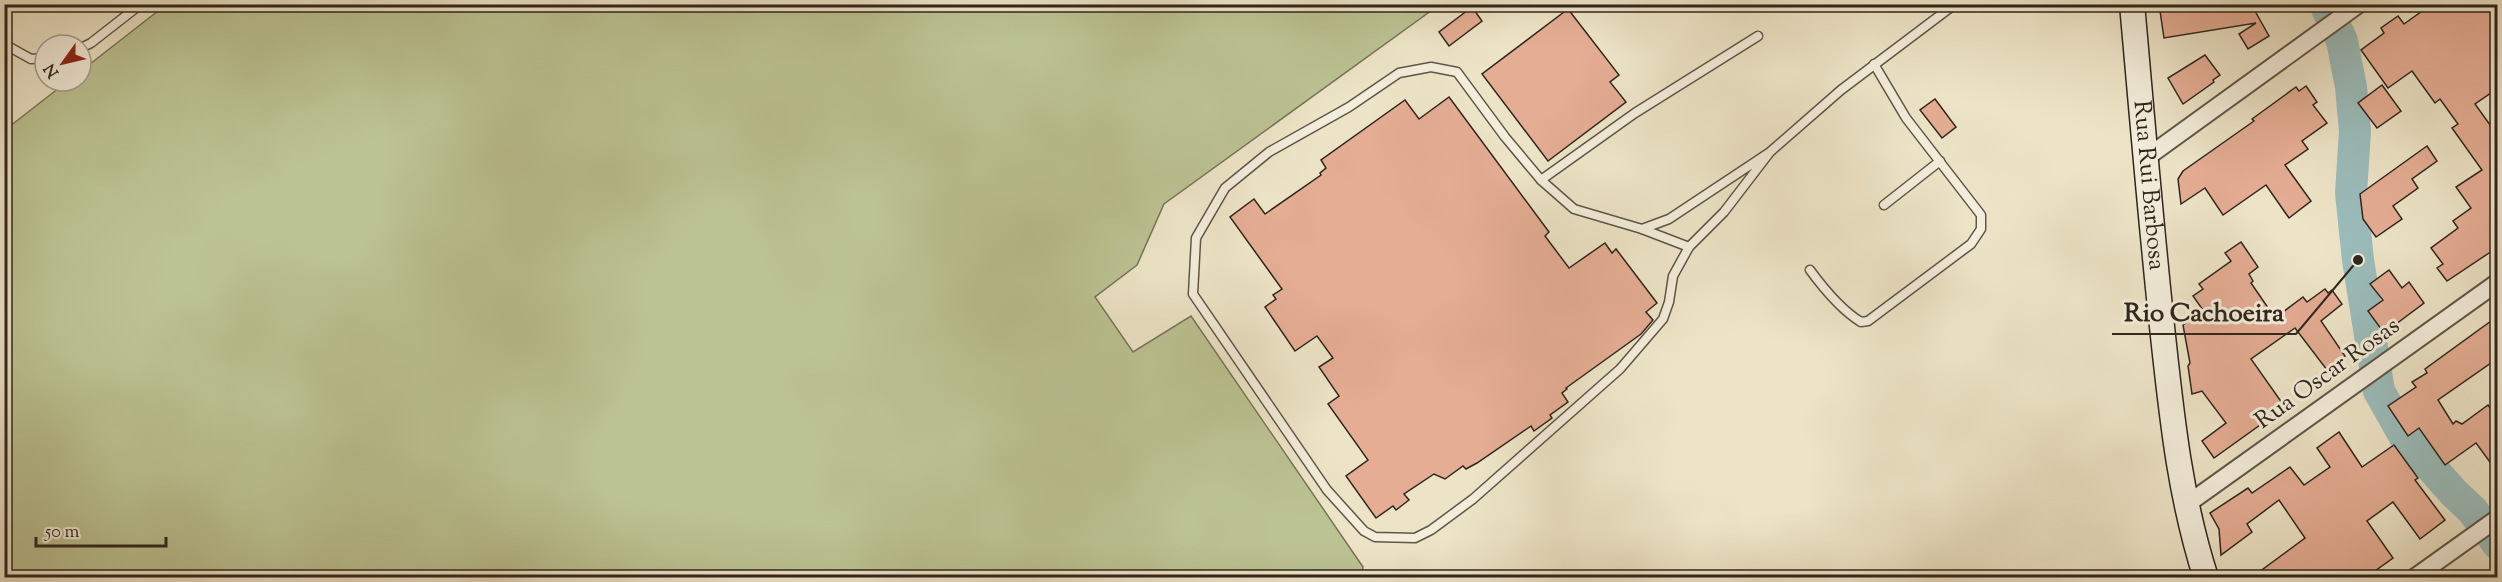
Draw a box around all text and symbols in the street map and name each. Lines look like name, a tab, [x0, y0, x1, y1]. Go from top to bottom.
north arrow	[33, 33, 93, 93]
text: N	[39, 58, 66, 82]
street label: Rua Rui Barbosa	[2124, 99, 2173, 272]
callout: Rio Cachoeira	[2112, 290, 2296, 334]
text: Rio Cachoeira	[2124, 296, 2284, 333]
street label: Rua Oscar Rosas	[2249, 310, 2407, 438]
scale bar	[36, 510, 166, 548]
text: 50 m	[44, 520, 80, 546]

